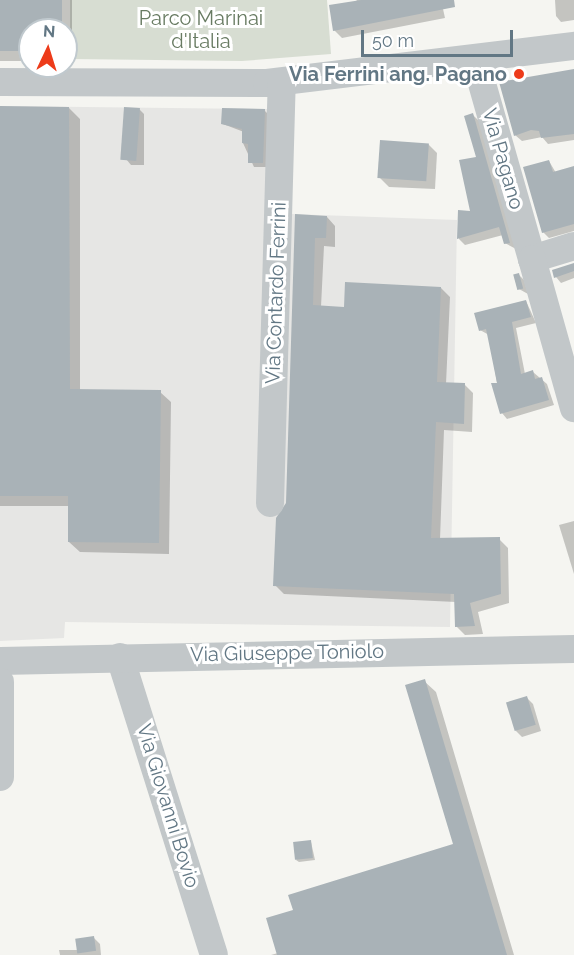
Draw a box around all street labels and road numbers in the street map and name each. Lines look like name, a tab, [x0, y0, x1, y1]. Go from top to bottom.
street label: Via Pagano	[477, 106, 529, 212]
street label: Via Contardo Ferrini	[261, 202, 291, 384]
street label: Via Giuseppe Toniolo	[190, 639, 384, 667]
street label: Via Giovanni Bovio	[132, 721, 204, 891]

